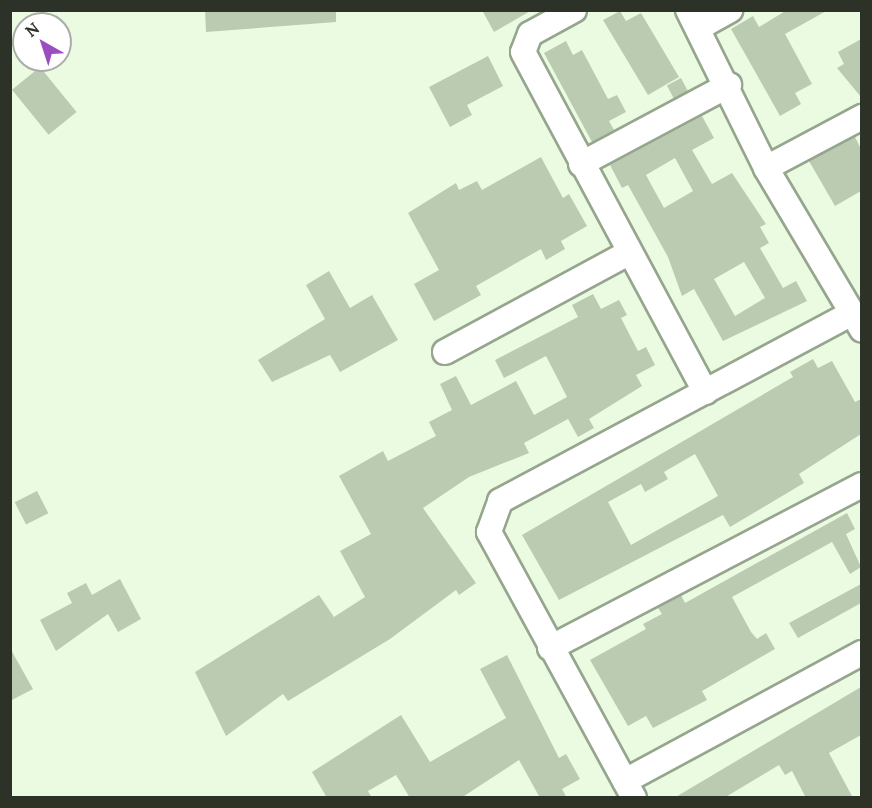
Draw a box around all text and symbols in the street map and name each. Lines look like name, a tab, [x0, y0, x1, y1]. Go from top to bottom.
north arrow	[12, 12, 72, 72]
text: N	[21, 18, 43, 41]

